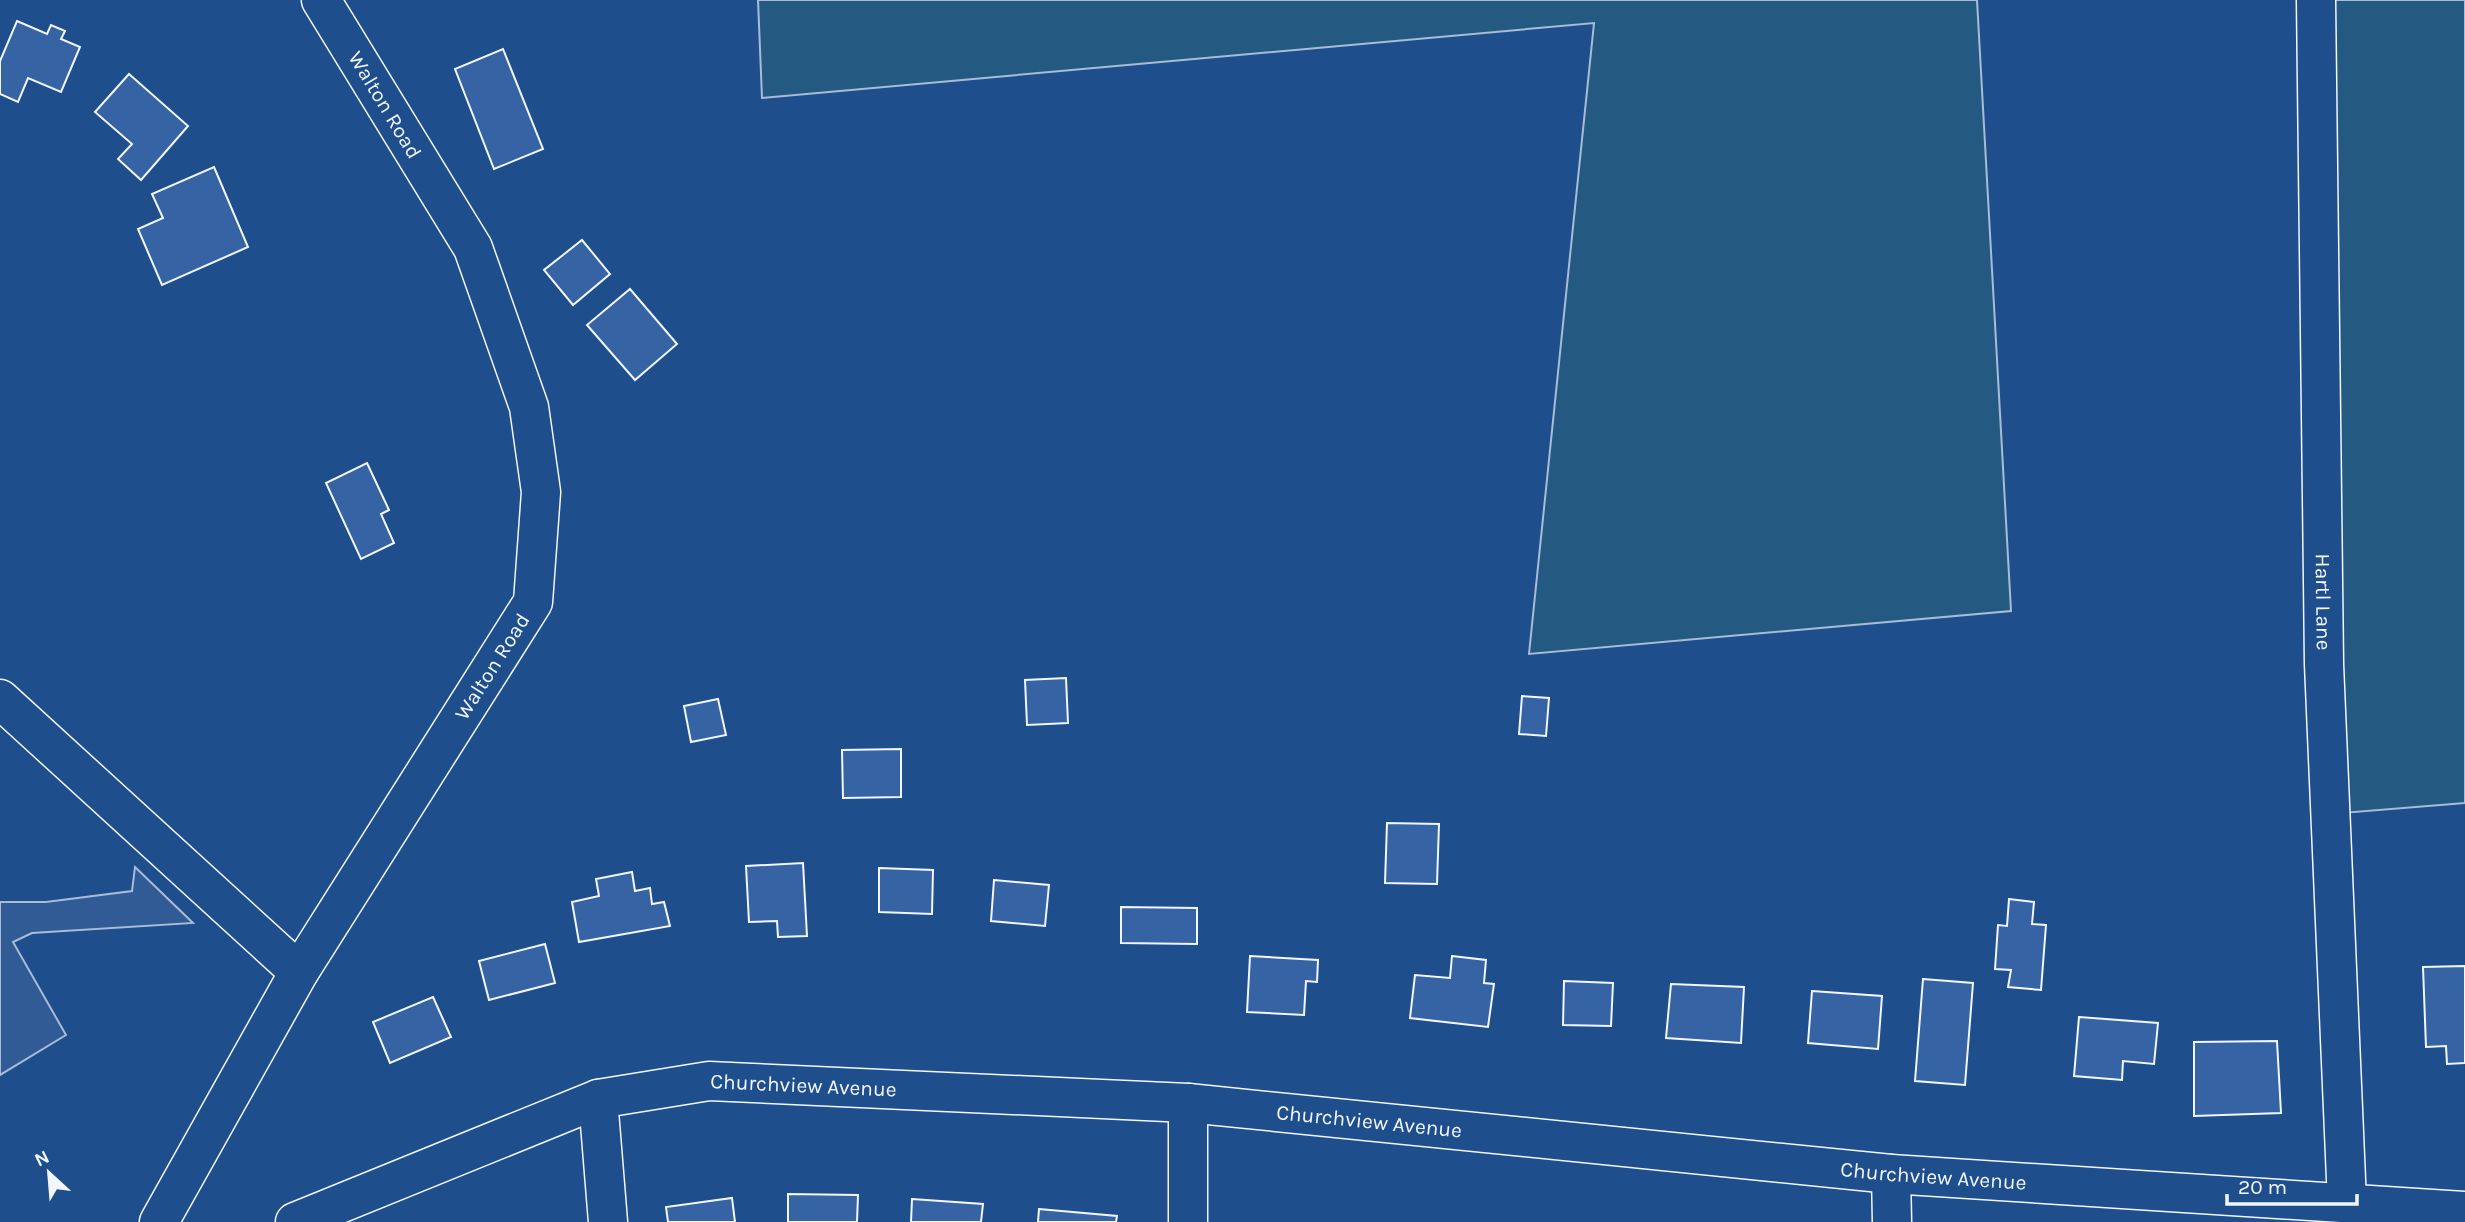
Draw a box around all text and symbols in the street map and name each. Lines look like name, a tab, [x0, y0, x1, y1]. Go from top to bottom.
street label: Walton Road	[344, 47, 426, 163]
street label: Hartl Lane	[2311, 553, 2336, 651]
street label: Walton Road	[450, 609, 535, 724]
street label: Churchview Avenue	[710, 1069, 897, 1102]
street label: Churchview Avenue	[1275, 1100, 1463, 1143]
north arrow	[14, 1138, 84, 1208]
text: N	[31, 1146, 53, 1171]
street label: Churchview Avenue	[1839, 1157, 2027, 1195]
scale bar	[2227, 1162, 2356, 1206]
text: 20 m	[2238, 1175, 2287, 1199]

